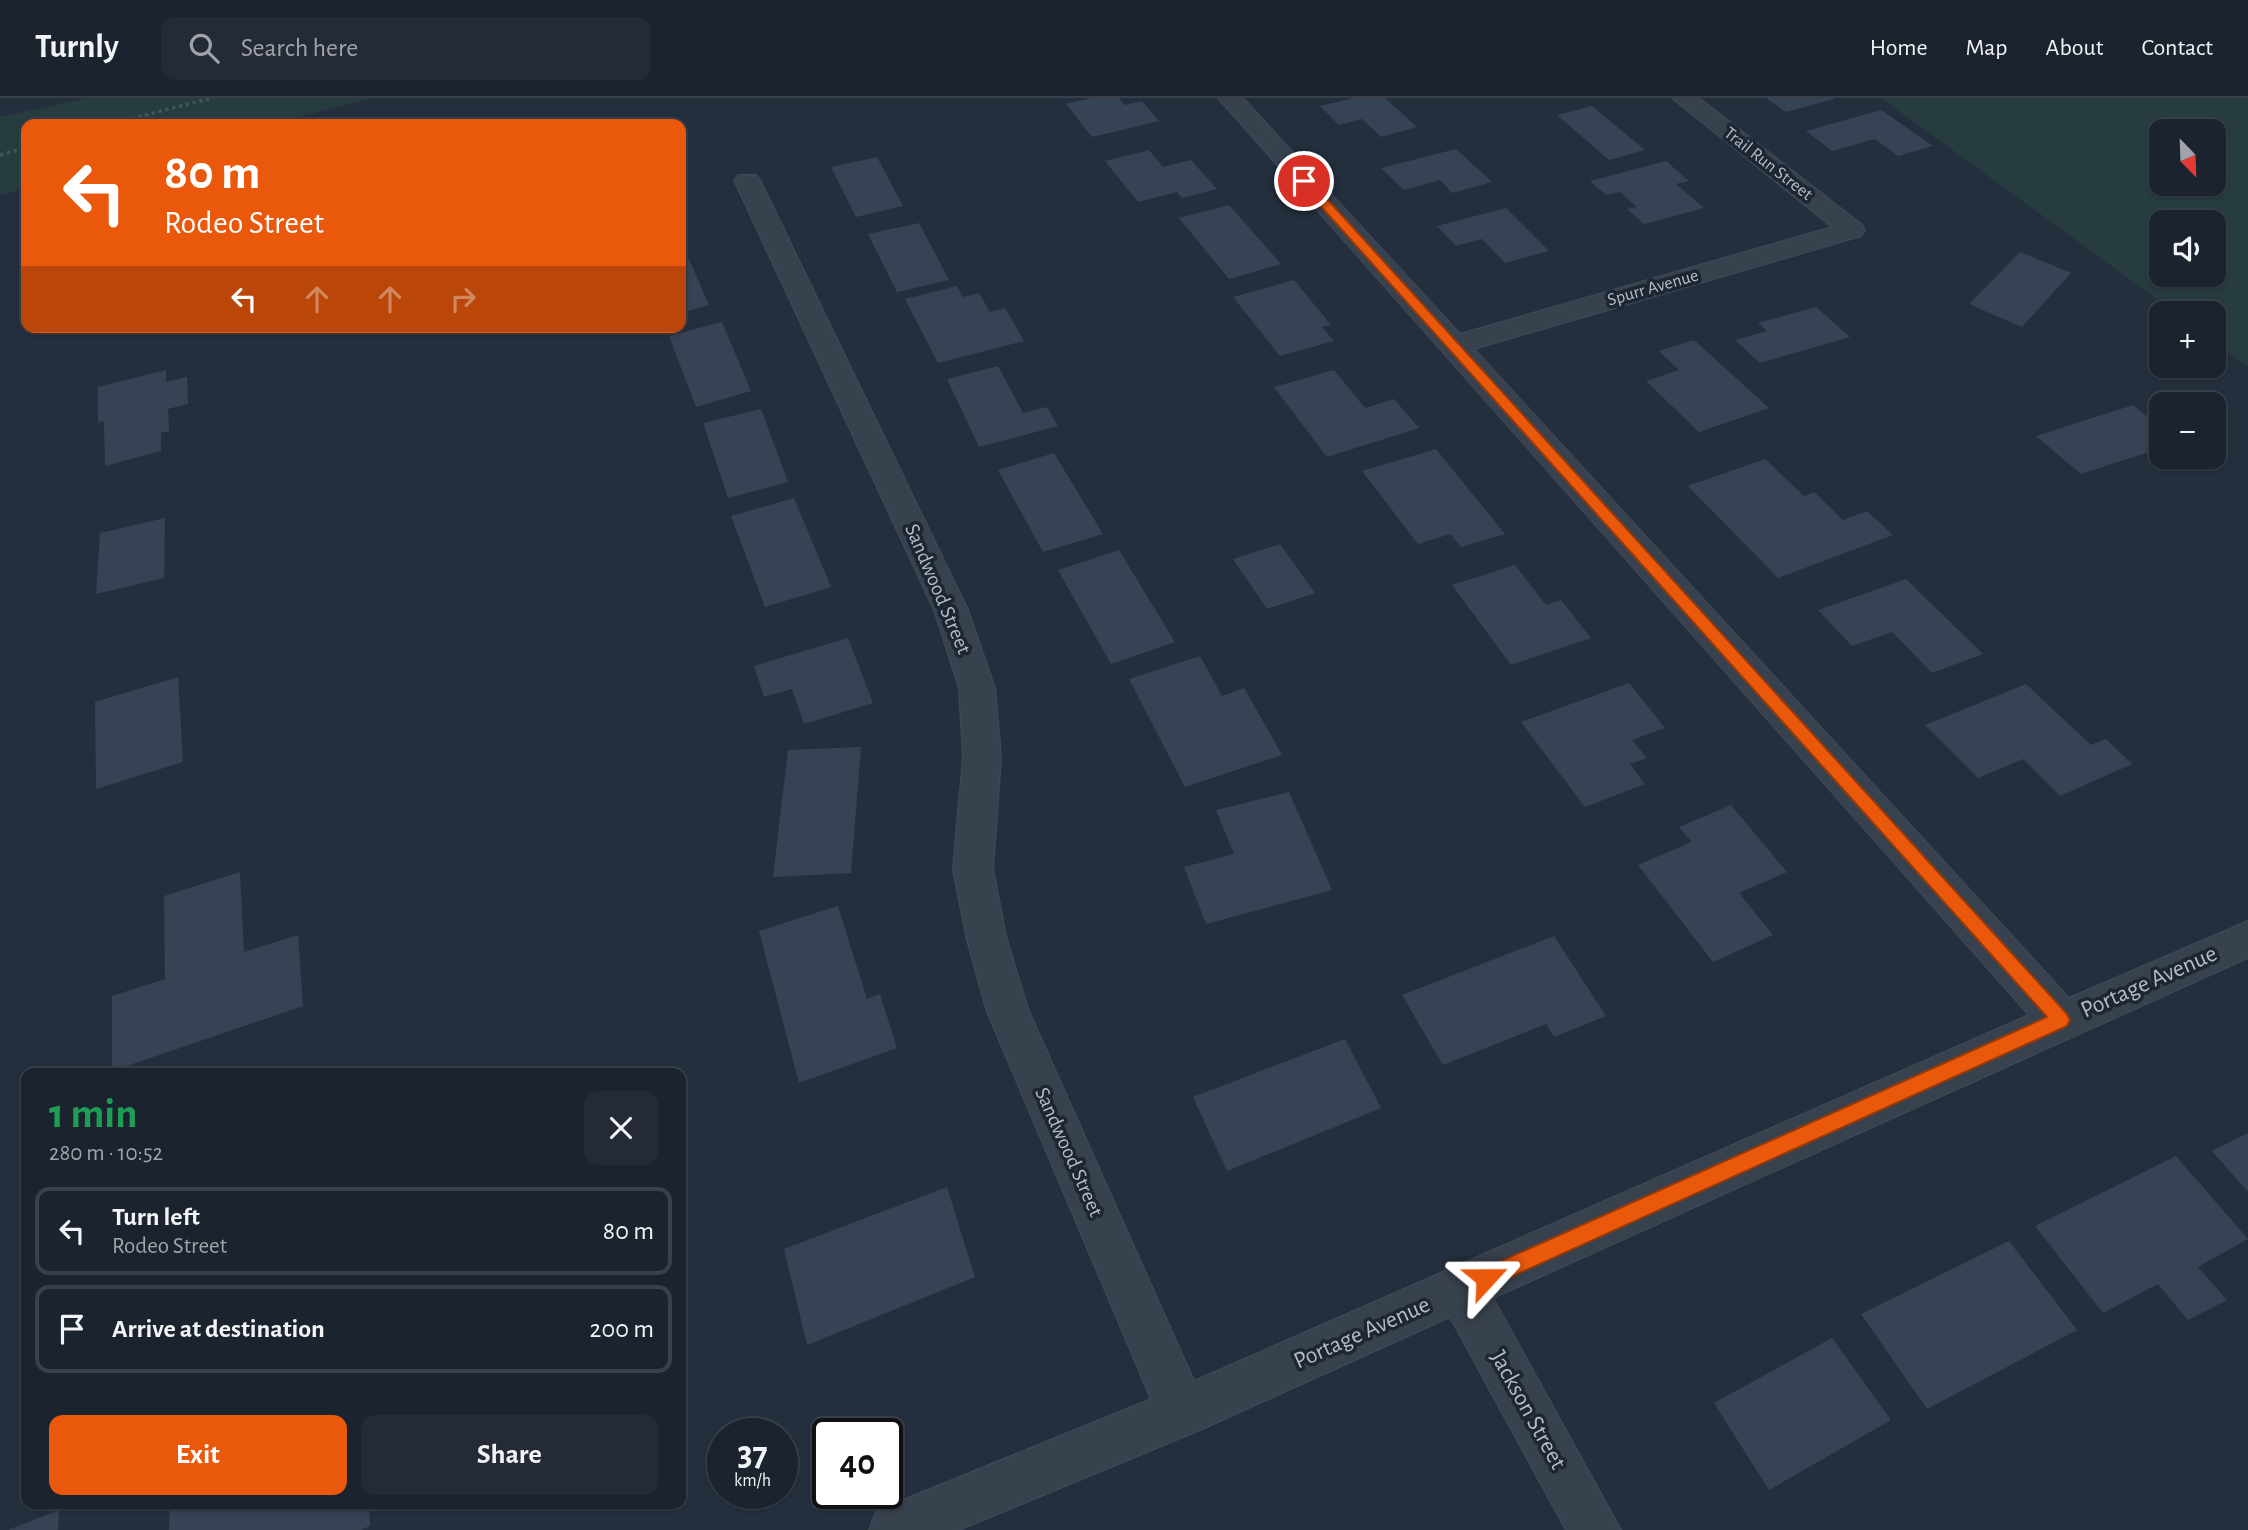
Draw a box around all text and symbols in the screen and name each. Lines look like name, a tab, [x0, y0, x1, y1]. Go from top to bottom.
search box	[161, 17, 651, 80]
icon: search	[185, 29, 223, 67]
text: Turnly	[35, 31, 119, 64]
text: Search here	[241, 35, 358, 61]
text: Home	[1870, 36, 1928, 60]
text: Map	[1966, 36, 2008, 60]
text: About	[2046, 36, 2103, 60]
text: Contact	[2141, 36, 2213, 60]
north arrow	[2149, 119, 2226, 196]
map controls	[2149, 119, 2226, 469]
street label: Trail Run Street	[1720, 124, 1816, 204]
icon: left	[49, 147, 140, 238]
text: 80 m	[164, 149, 261, 198]
pin	[1274, 151, 1334, 211]
icon: arrive	[1285, 162, 1323, 200]
text: Rodeo Street	[164, 207, 324, 239]
button: sound	[2149, 210, 2226, 287]
street label: Spurr Avenue	[1605, 266, 1701, 310]
icon: left	[225, 280, 263, 318]
icon: ahead	[298, 280, 336, 318]
icon: ahead	[371, 280, 409, 318]
icon: right	[444, 280, 482, 318]
button: +	[2149, 301, 2226, 378]
button: −	[2149, 392, 2226, 469]
street label: Sandwood Street	[901, 521, 975, 657]
street label: Portage Avenue	[2077, 941, 2221, 1023]
street label: Sandwood Street	[1031, 1084, 1107, 1220]
button: close	[584, 1091, 658, 1165]
text: 1 min	[49, 1093, 138, 1135]
text: 280 m · 10:52	[49, 1142, 163, 1165]
text: Turn left	[112, 1204, 200, 1230]
icon: left	[53, 1212, 91, 1250]
text: 80 m	[603, 1218, 654, 1244]
text: Rodeo Street	[112, 1235, 227, 1258]
position arrow	[1449, 1241, 1523, 1315]
street label: Portage Avenue	[1290, 1292, 1434, 1374]
icon: arrive	[53, 1310, 91, 1348]
text: Arrive at destination	[112, 1316, 325, 1342]
text: 200 m	[590, 1316, 654, 1342]
street label: Jackson Street	[1486, 1347, 1571, 1474]
button: Exit	[49, 1415, 347, 1495]
button: Share	[361, 1415, 658, 1495]
speed limit sign: 40	[812, 1418, 903, 1509]
text: 37	[737, 1437, 768, 1472]
text: km/h	[734, 1472, 771, 1490]

